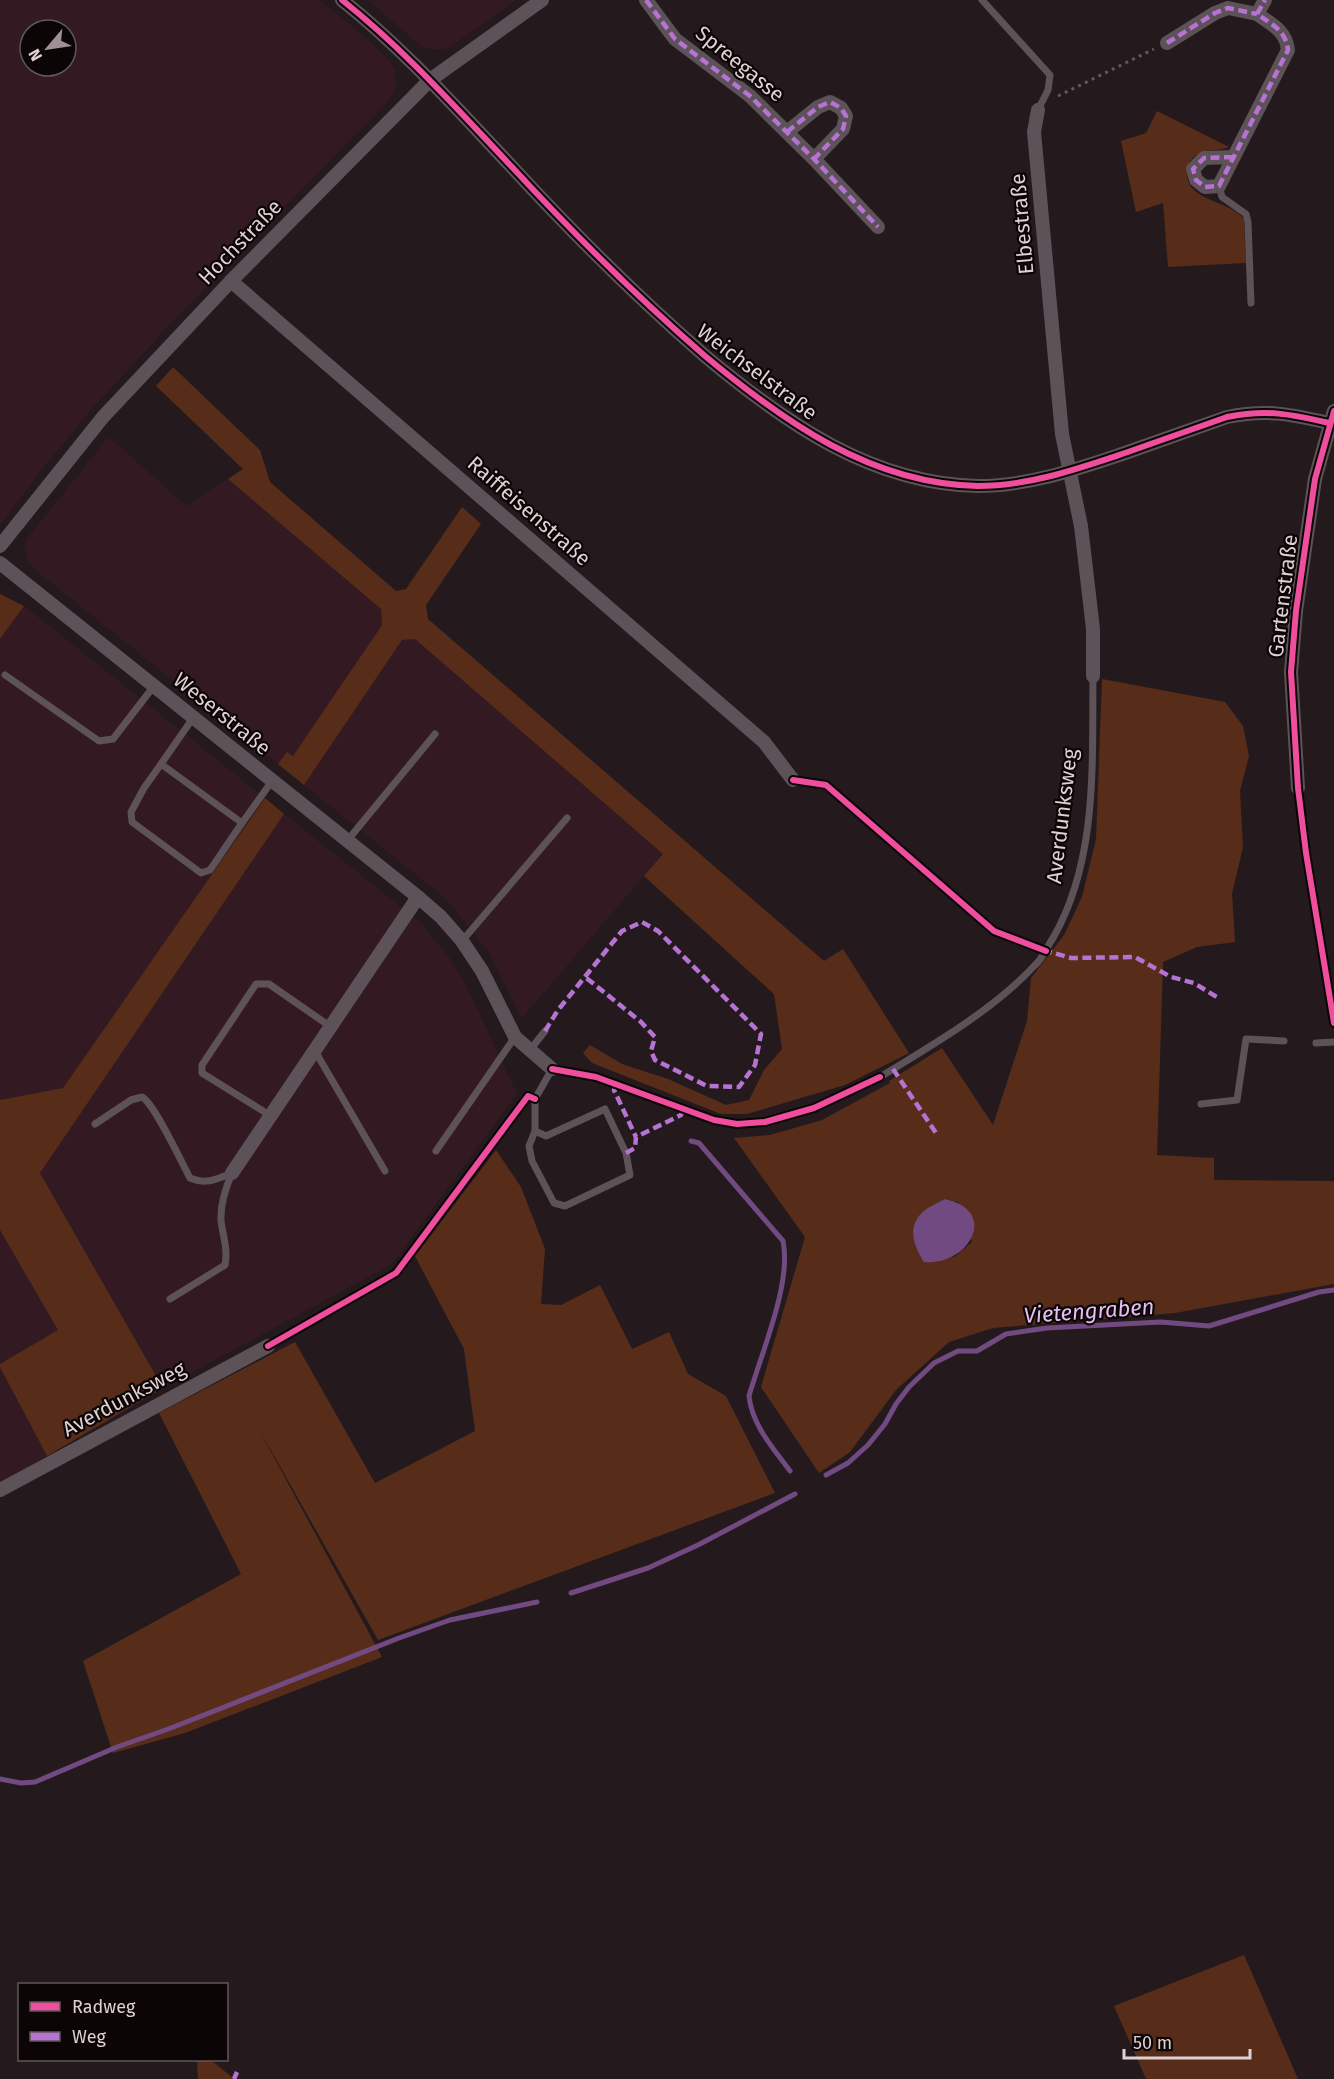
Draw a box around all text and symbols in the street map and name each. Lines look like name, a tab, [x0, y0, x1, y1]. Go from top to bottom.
north arrow	[18, 18, 78, 78]
street label: Spreegasse	[690, 20, 790, 108]
text: N	[24, 46, 46, 64]
street label: Elbestraße	[1005, 172, 1039, 276]
street label: Hochstraße	[193, 194, 287, 290]
street label: Weichselstraße	[692, 318, 822, 426]
street label: Raiffeisenstraße	[462, 450, 596, 572]
street label: Gartenstraße	[1263, 533, 1303, 659]
street label: Weserstraße	[168, 667, 276, 761]
street label: Averdunksweg	[1041, 747, 1083, 885]
water label: Vietengraben	[1023, 1293, 1155, 1329]
street label: Averdunksweg	[58, 1356, 190, 1442]
legend	[18, 1983, 228, 2061]
text: Radweg	[72, 1996, 136, 2018]
scale bar	[1124, 2022, 1250, 2060]
text: Weg	[72, 2026, 106, 2048]
text: 50 m	[1133, 2032, 1172, 2054]

